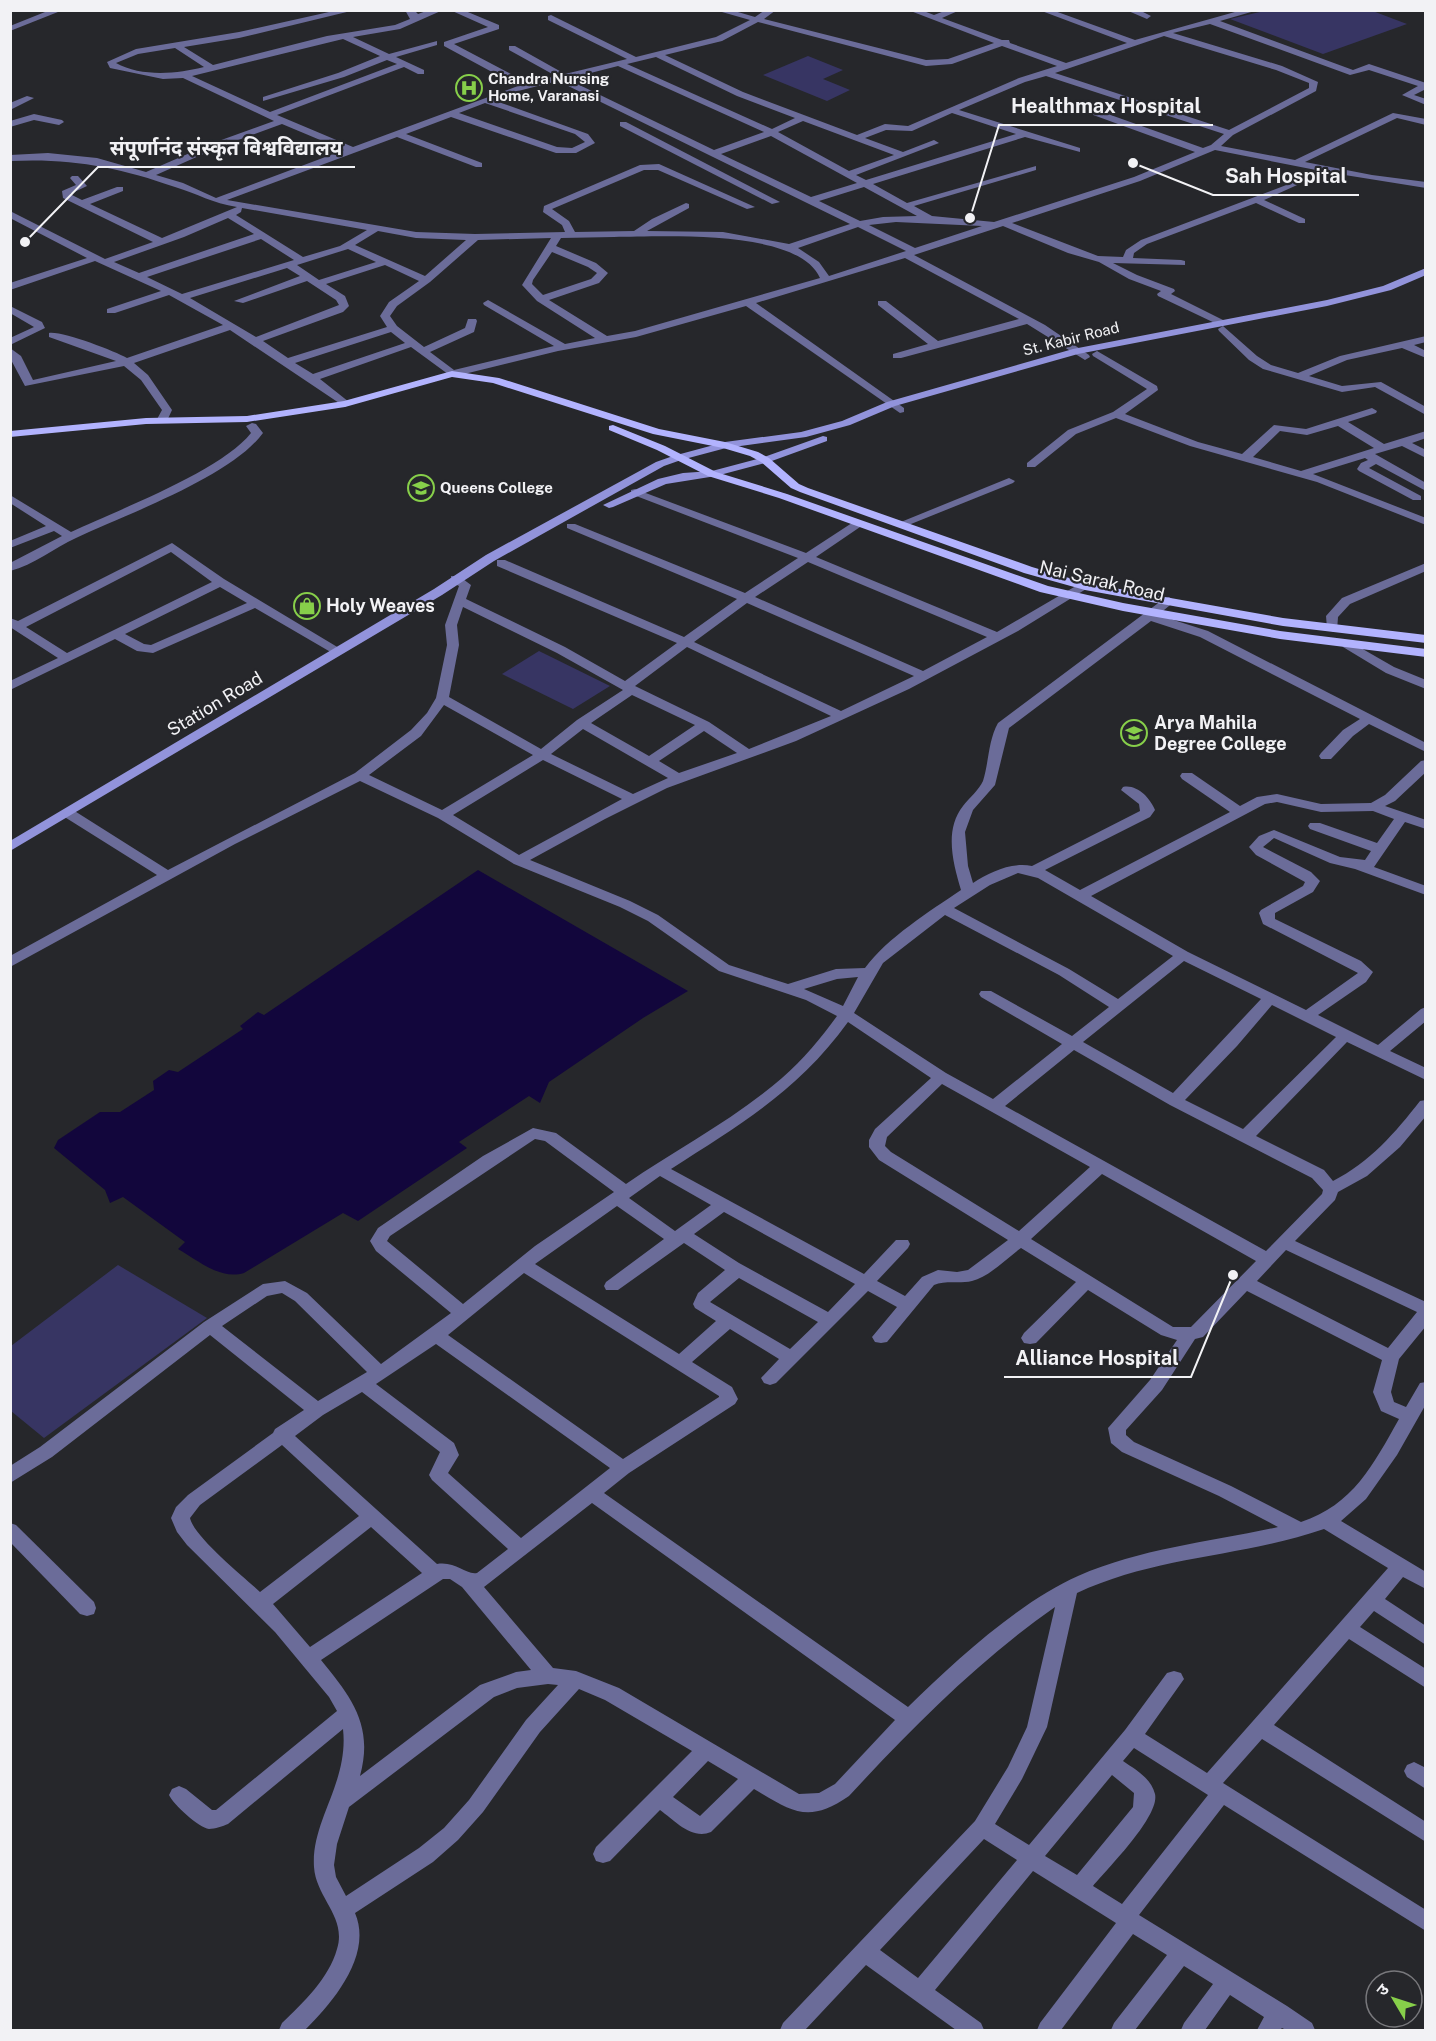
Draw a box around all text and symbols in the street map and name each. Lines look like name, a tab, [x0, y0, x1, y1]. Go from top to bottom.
place label: Chandra Nursing Home, Varanasi	[488, 70, 610, 104]
hospital icon: Chandra Nursing Home, Varanasi	[454, 73, 484, 103]
callout: Healthmax Hospital	[999, 87, 1213, 125]
text: Healthmax Hospital	[1011, 94, 1201, 118]
callout: संपूर्णानंद संस्कृत विश्वविद्यालय	[98, 129, 355, 167]
text: संपूर्णानंद संस्कृत विश्वविद्यालय	[110, 136, 343, 161]
callout: Sah Hospital	[1213, 157, 1359, 195]
text: Sah Hospital	[1225, 164, 1347, 188]
street label: St. Kabir Road	[1021, 318, 1121, 359]
school or university icon: Queens College	[406, 473, 436, 503]
place label: Queens College	[440, 479, 553, 496]
street label: Nai Sarak Road	[1037, 556, 1167, 605]
shop icon: Holy Weaves	[292, 591, 322, 621]
place label: Holy Weaves	[326, 595, 435, 616]
street label: Station Road	[163, 667, 266, 740]
place label: Arya Mahila Degree College	[1154, 712, 1287, 754]
school or university icon: Arya Mahila Degree College	[1119, 718, 1149, 748]
callout: Alliance Hospital	[1004, 1339, 1191, 1377]
text: Alliance Hospital	[1015, 1346, 1179, 1370]
north arrow	[1364, 1969, 1424, 2029]
text: उ	[1372, 1980, 1393, 1999]

